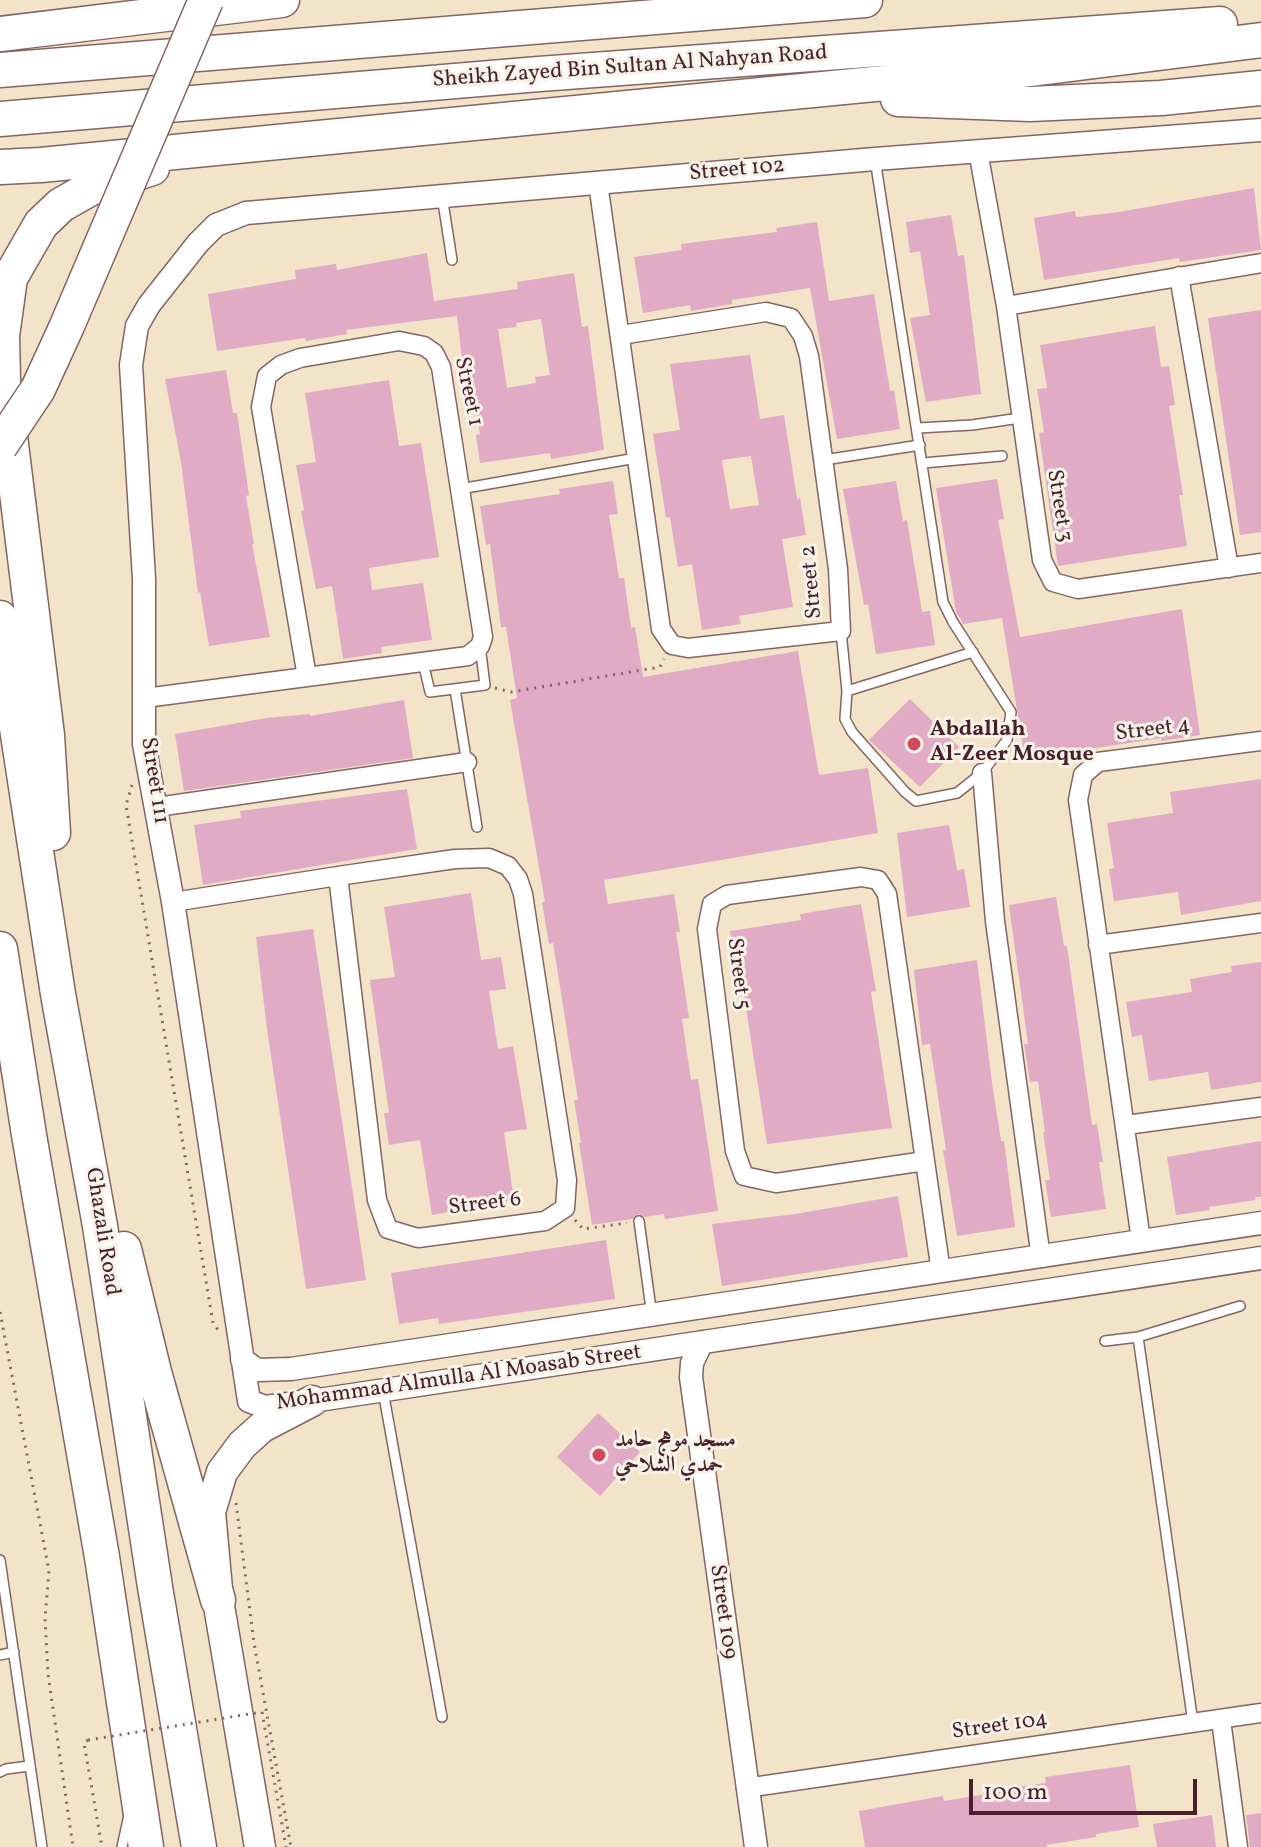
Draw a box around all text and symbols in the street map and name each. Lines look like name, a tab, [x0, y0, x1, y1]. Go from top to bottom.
street label: Sheikh Zayed Bin Sultan Al Nahyan Road	[431, 41, 829, 95]
street label: Street 102	[688, 154, 786, 188]
street label: Street 1	[447, 355, 487, 429]
street label: Street 3	[1039, 468, 1077, 544]
street label: Street 2	[797, 544, 829, 620]
street label: Street 4	[1114, 713, 1192, 749]
place label: Abdallah Al-Zeer Mosque	[930, 718, 1094, 770]
marker: Abdallah Al-Zeer Mosque	[905, 735, 923, 753]
street label: Street 111	[133, 736, 173, 826]
street label: Street 5	[719, 936, 755, 1012]
street label: Ghazali Road	[78, 1166, 124, 1298]
street label: Street 6	[447, 1187, 523, 1223]
street label: Mohammad Almulla Al Moasab Street	[275, 1340, 643, 1418]
place label: مسجد موهج حامد حمدي الشلاحي	[615, 1429, 736, 1480]
marker: مسجد موهج حامد حمدي الشلاحي	[590, 1446, 608, 1464]
street label: Street 109	[702, 1563, 742, 1661]
street label: Street 104	[950, 1707, 1050, 1747]
scale bar	[973, 1763, 1201, 1813]
text: 100 m	[983, 1776, 1048, 1810]

